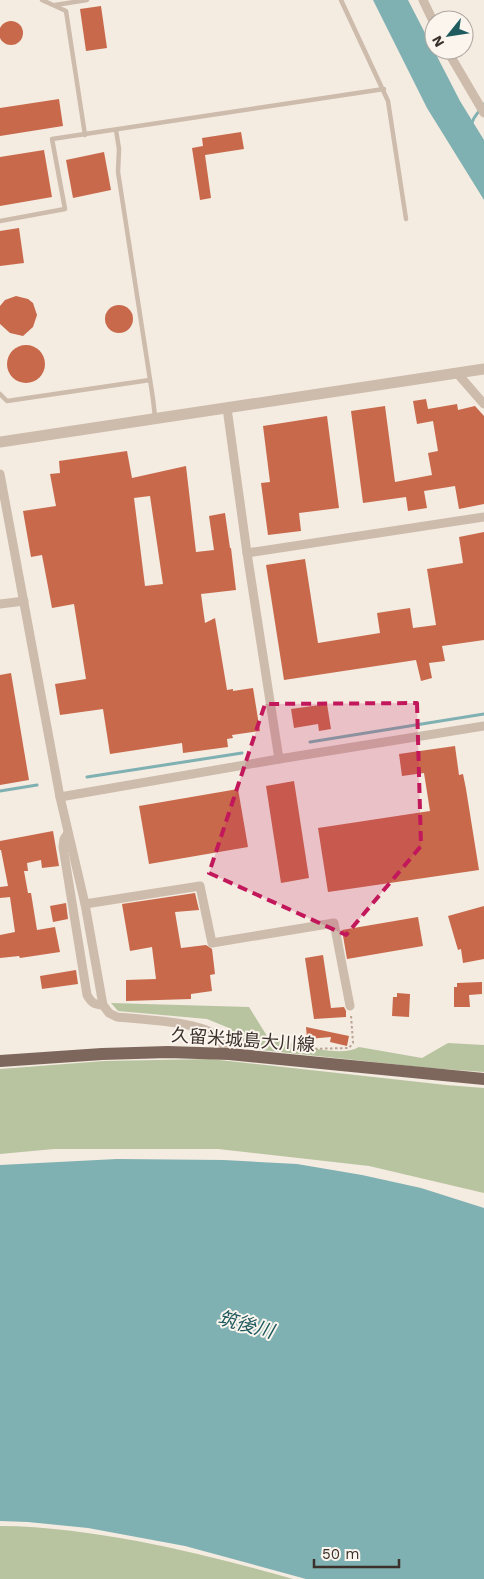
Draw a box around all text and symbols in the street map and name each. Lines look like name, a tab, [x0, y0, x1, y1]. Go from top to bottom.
north arrow	[424, 10, 474, 60]
text: N	[428, 33, 447, 50]
street label: 久留米城島大川線	[170, 1024, 316, 1055]
water label: 筑後川	[215, 1306, 278, 1343]
scale bar	[314, 1536, 399, 1568]
text: 50 m	[322, 1545, 359, 1563]

